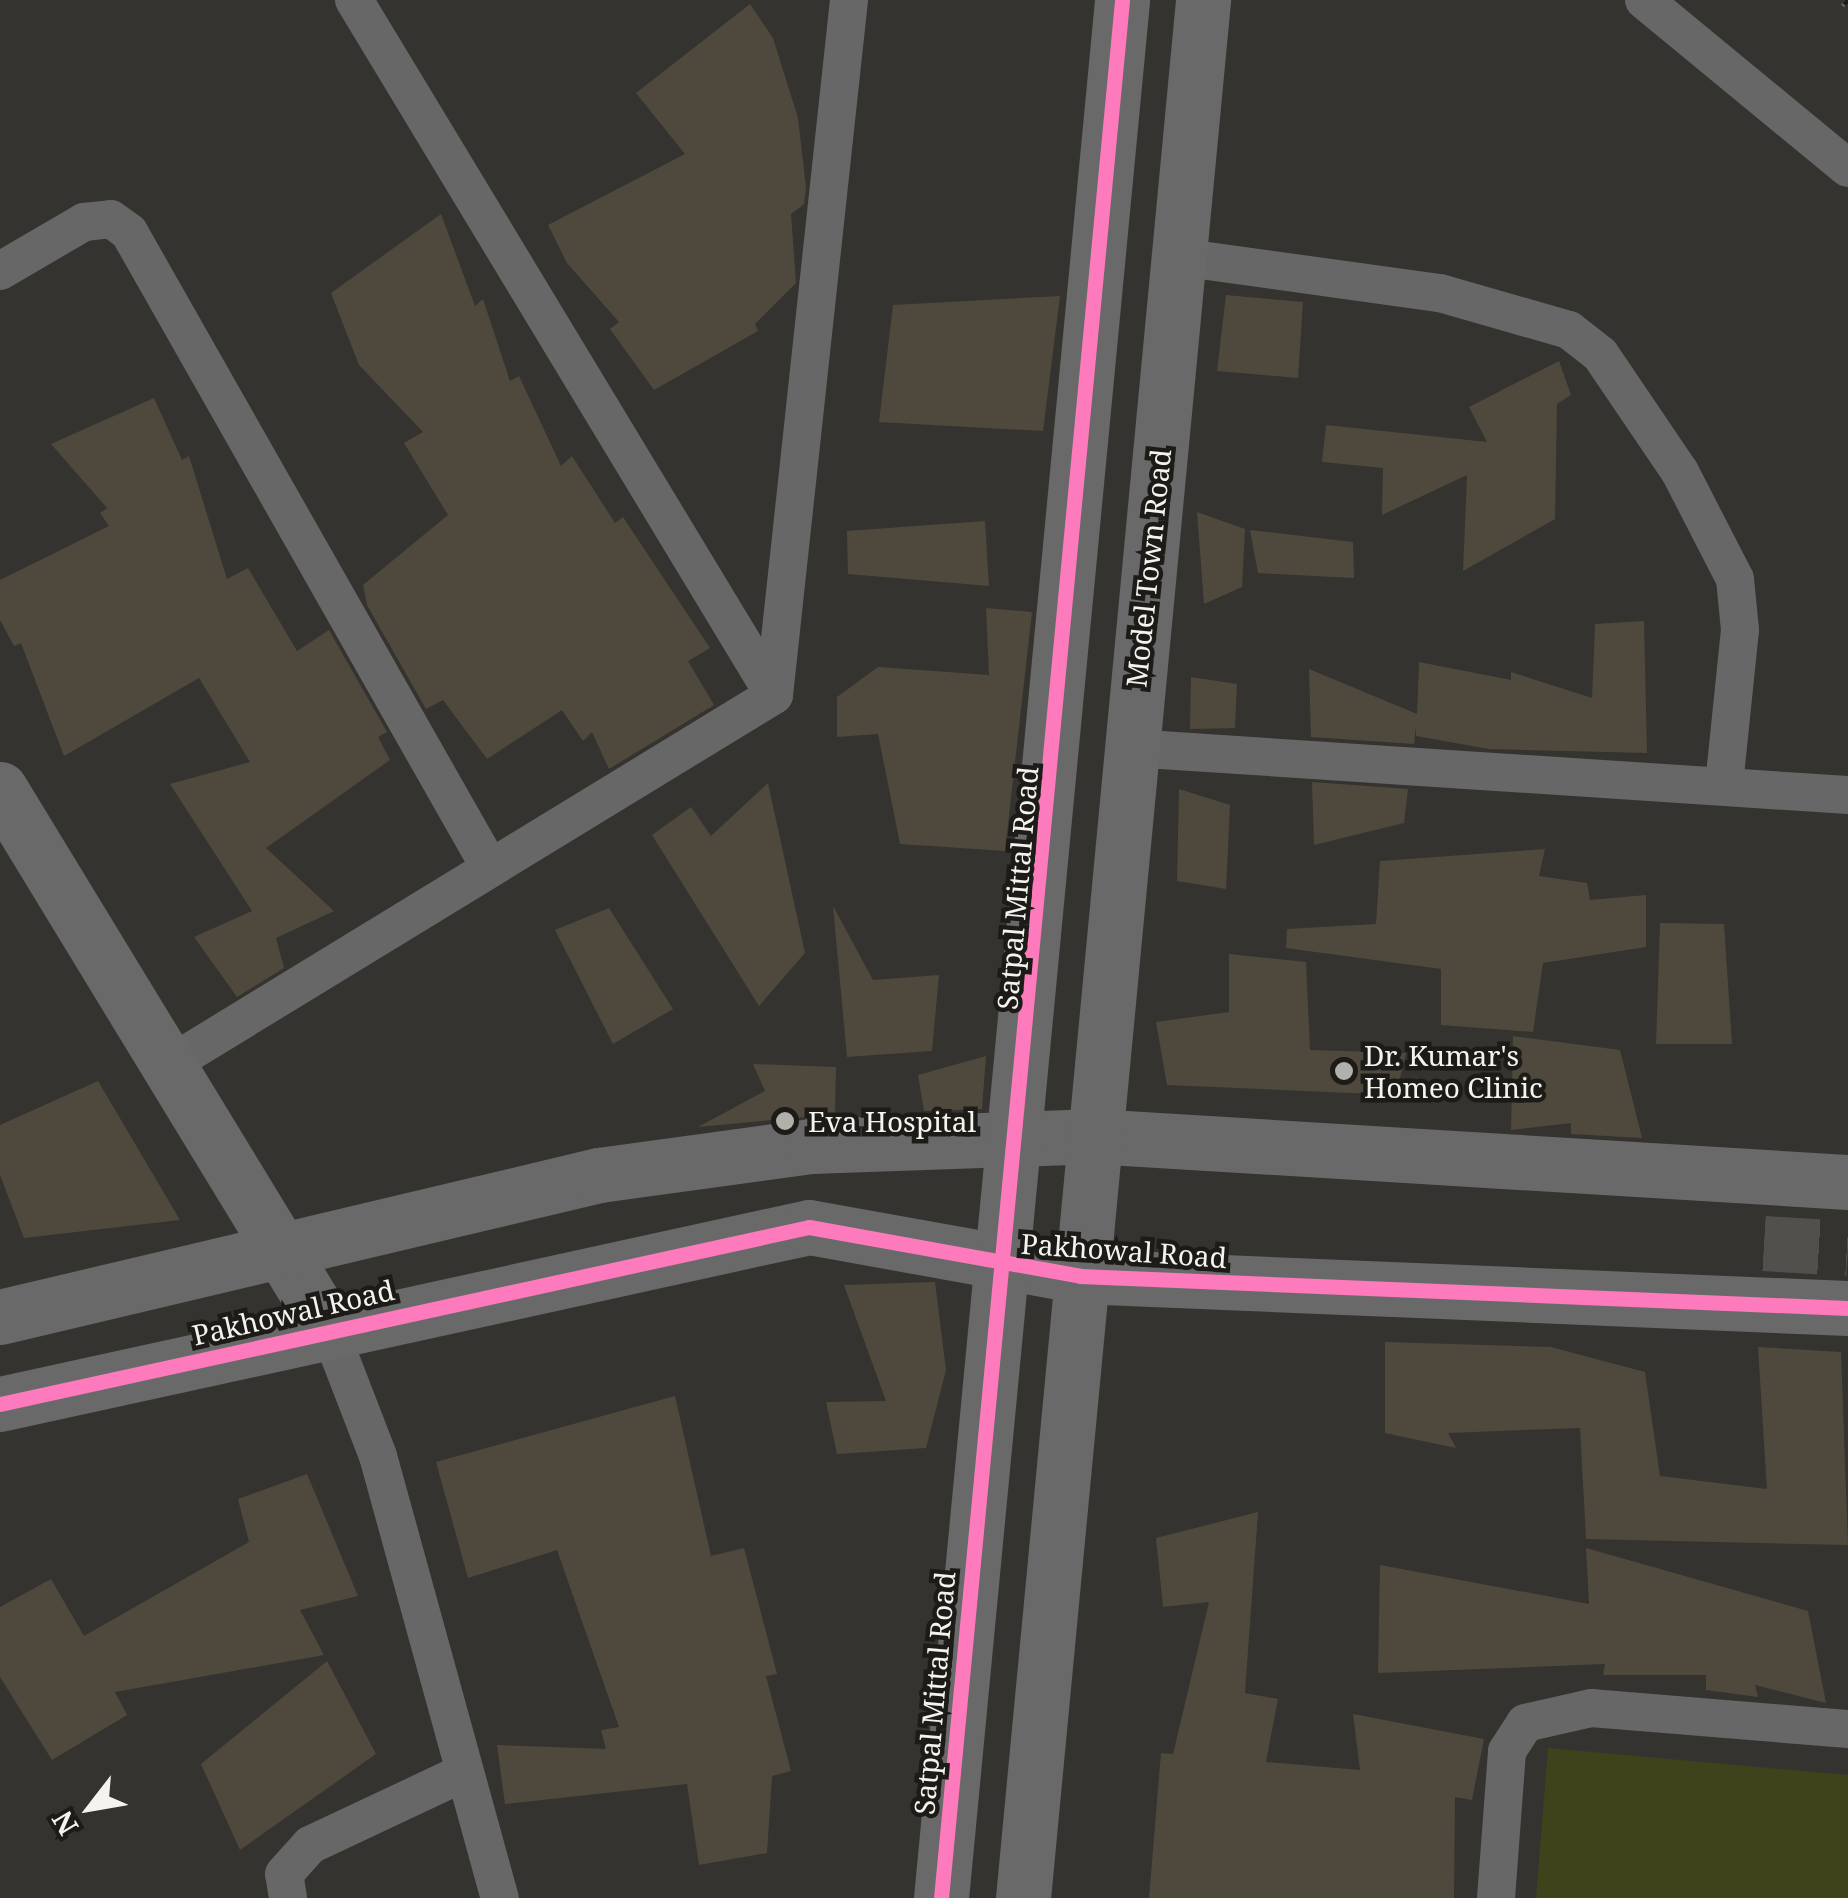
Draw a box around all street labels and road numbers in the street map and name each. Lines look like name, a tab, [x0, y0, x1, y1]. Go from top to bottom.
street label: Model Town Road	[1119, 447, 1177, 689]
street label: Satpal Mittal Road	[990, 765, 1044, 1011]
street label: Pakhowal Road	[1020, 1226, 1228, 1274]
street label: Pakhowal Road	[189, 1272, 397, 1352]
street label: Satpal Mittal Road	[907, 1570, 961, 1816]

